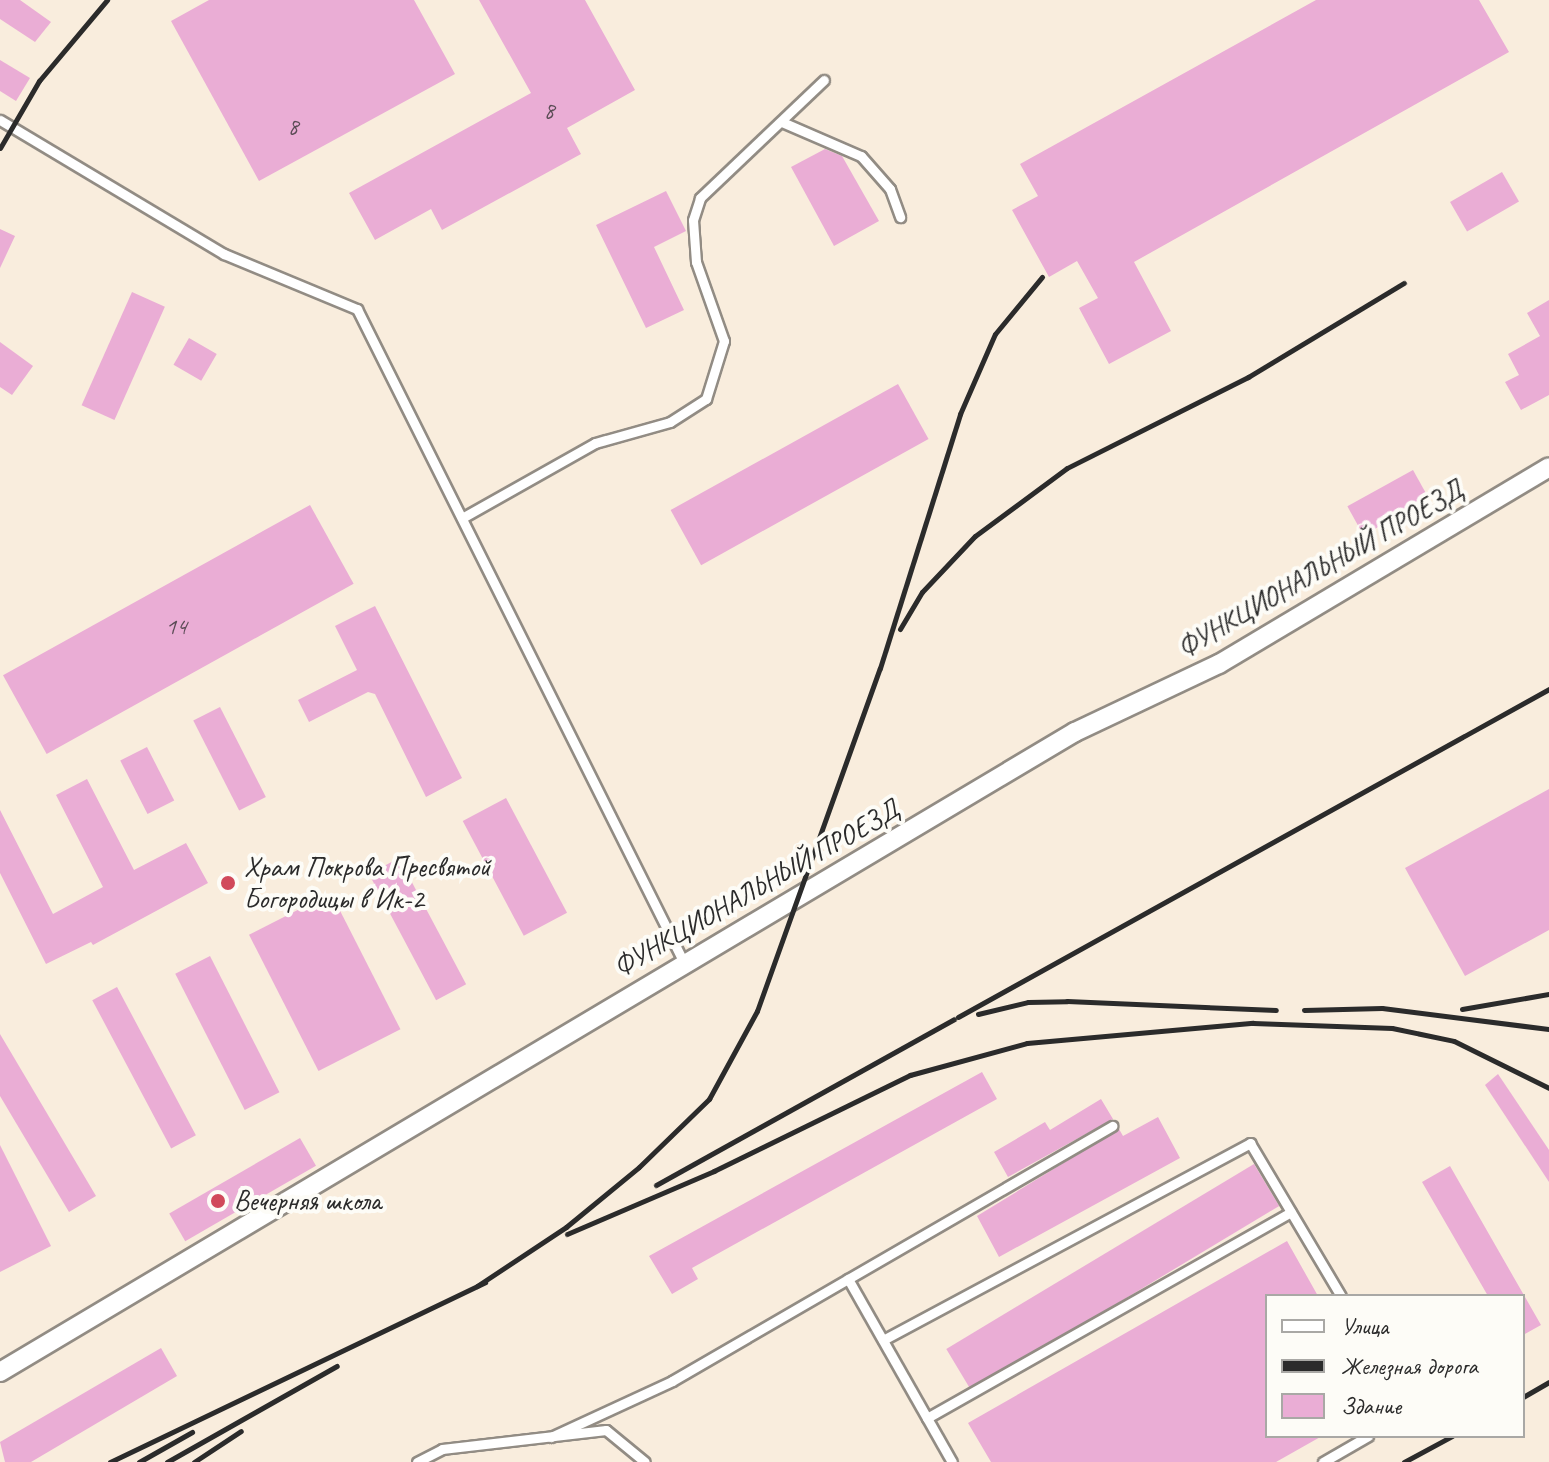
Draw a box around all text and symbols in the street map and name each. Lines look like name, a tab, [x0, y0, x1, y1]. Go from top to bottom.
house number: 8	[544, 97, 554, 125]
house number: 8	[288, 113, 298, 141]
street label: ФУНКЦИОНАЛЬНЫЙ ПРОЕЗД	[1171, 474, 1469, 664]
house number: 14	[165, 613, 187, 641]
street label: ФУНКЦИОНАЛЬНЫЙ ПРОЕЗД	[607, 793, 905, 983]
place label: Храм Покрова Пресвятой Богородицы в Ик-2	[244, 850, 488, 916]
marker: Храм Покрова Пресвятой Богородицы в Ик-2	[219, 874, 237, 892]
place label: Вечерняя школа	[234, 1184, 381, 1218]
marker: Вечерняя школа	[209, 1192, 227, 1210]
legend	[1265, 1294, 1525, 1438]
text: Улица	[1341, 1311, 1389, 1341]
text: Железная дорога	[1341, 1351, 1478, 1381]
text: Здание	[1341, 1391, 1401, 1421]

